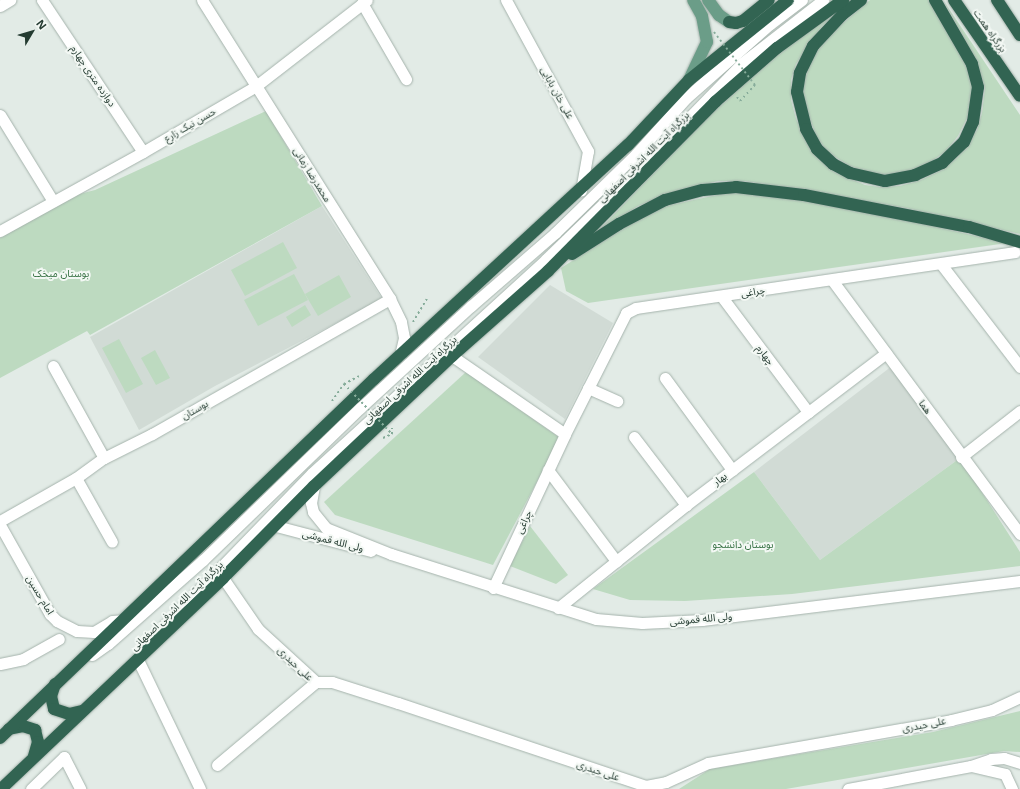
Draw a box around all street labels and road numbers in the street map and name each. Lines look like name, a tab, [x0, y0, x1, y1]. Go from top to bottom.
street label: بزرگراه همت	[971, 7, 1009, 55]
street label: دوازده متری چهارم	[68, 43, 118, 109]
street label: علی خان بابایی	[538, 65, 576, 121]
street label: حسن نیک زارع	[162, 105, 218, 145]
street label: بزرگراه آیت الله اشرفی اصفهانی	[596, 109, 692, 205]
street label: محمدرضا زمانی	[290, 145, 334, 205]
street label: چراغی	[740, 284, 766, 300]
street label: بزرگراه آیت الله اشرفی اصفهانی	[361, 333, 459, 427]
street label: چهارم	[754, 343, 776, 367]
street label: بوستان	[180, 398, 210, 422]
street label: هما	[916, 398, 934, 416]
street label: بهار	[711, 470, 729, 488]
street label: چراغی	[513, 508, 535, 536]
street label: ولی الله قموشی	[301, 528, 365, 554]
street label: بزرگراه آیت الله اشرفی اصفهانی	[128, 559, 226, 653]
street label: امام حسین	[24, 573, 56, 617]
street label: ولی الله قموشی	[669, 610, 733, 628]
street label: علی حیدری	[275, 645, 315, 683]
street label: علی حیدری	[901, 715, 947, 735]
street label: علی حیدری	[575, 758, 621, 784]

